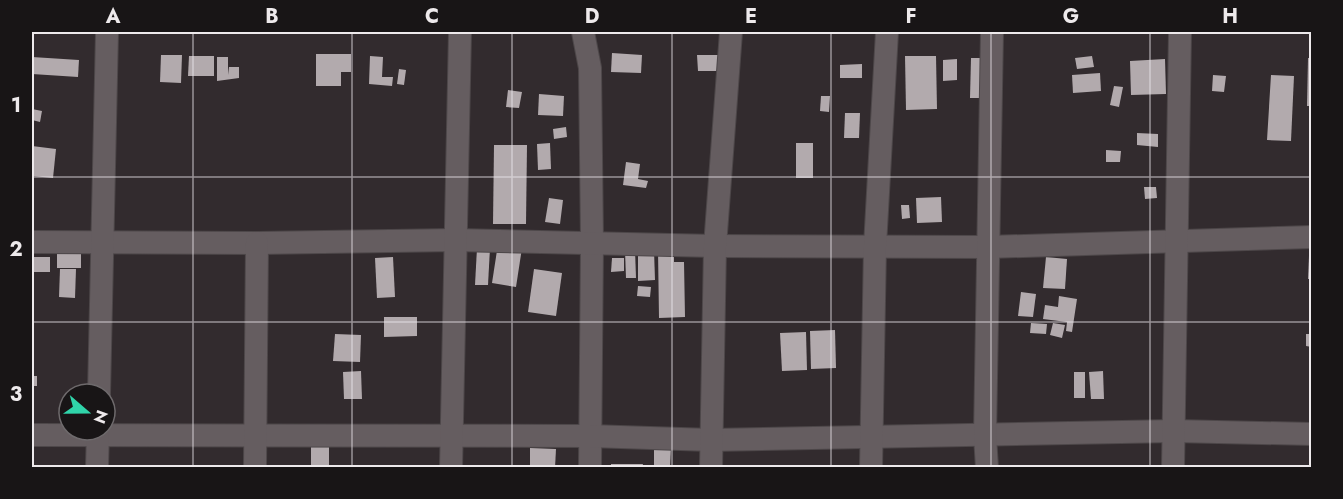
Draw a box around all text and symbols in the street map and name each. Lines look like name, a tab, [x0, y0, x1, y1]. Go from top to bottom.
text: A	[105, 2, 121, 31]
text: B	[265, 2, 279, 31]
text: C	[425, 2, 439, 31]
text: D	[585, 2, 599, 31]
text: E	[745, 2, 757, 31]
text: F	[905, 2, 917, 31]
text: G	[1063, 2, 1079, 31]
text: H	[1222, 2, 1238, 31]
text: 1	[11, 91, 21, 120]
text: 2	[9, 235, 23, 264]
text: 3	[10, 380, 22, 409]
north arrow	[57, 382, 117, 442]
text: N	[88, 407, 114, 427]

